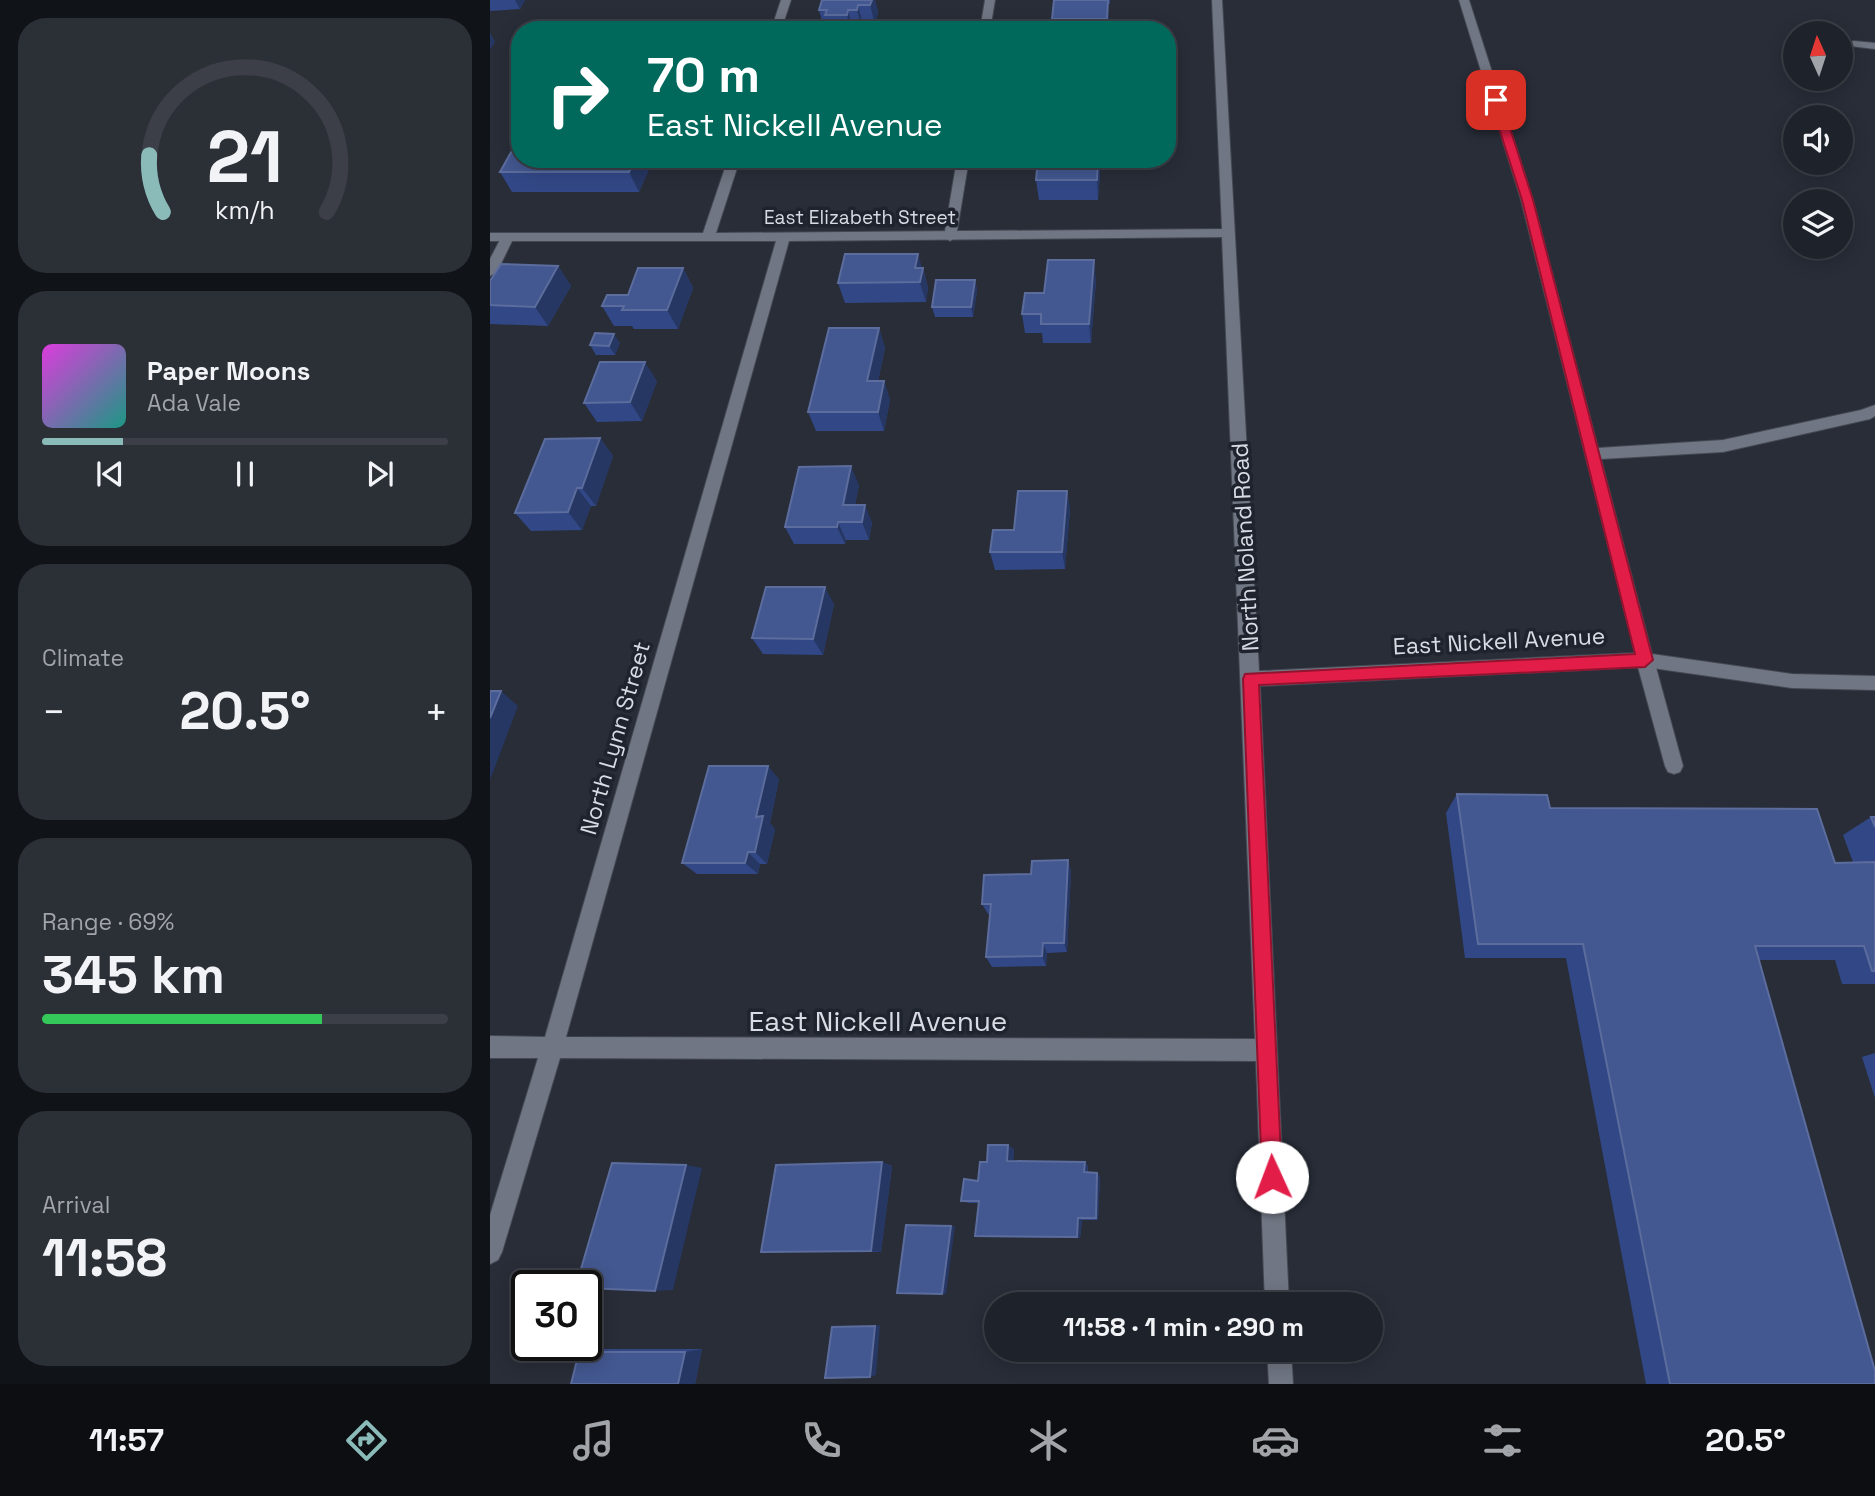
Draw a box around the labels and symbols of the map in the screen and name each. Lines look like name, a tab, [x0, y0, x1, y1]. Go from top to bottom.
north arrow	[1783, 21, 1853, 91]
pin	[1466, 70, 1526, 130]
street label: East Elizabeth Street	[764, 205, 956, 230]
street label: North Noland Road	[1225, 442, 1265, 652]
street label: East Nickell Avenue	[1392, 620, 1606, 662]
street label: North Lynn Street	[573, 638, 657, 838]
street label: East Nickell Avenue	[749, 1003, 1007, 1039]
position arrow	[1235, 1140, 1309, 1214]
speed limit sign: 30	[511, 1270, 602, 1361]

